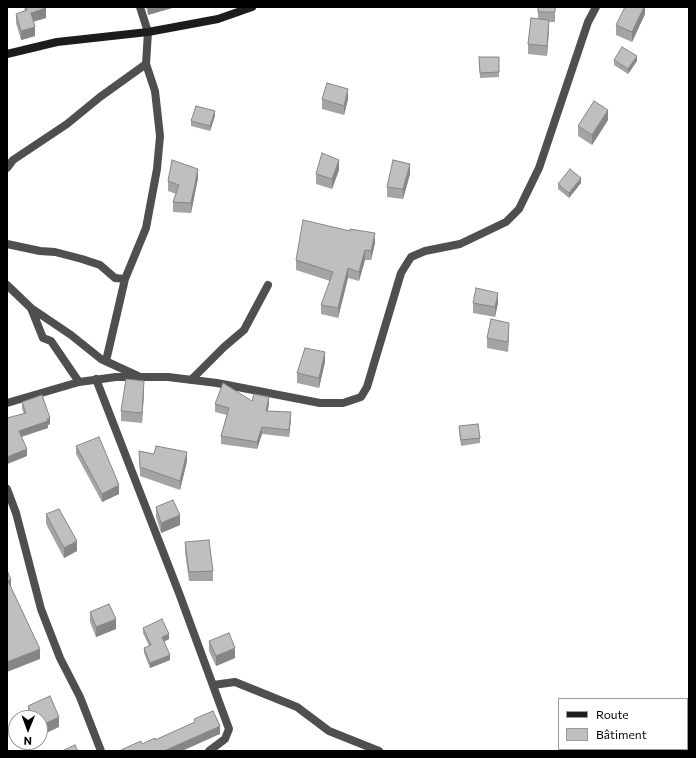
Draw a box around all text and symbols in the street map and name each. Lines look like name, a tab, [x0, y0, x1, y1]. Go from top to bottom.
legend	[558, 698, 688, 750]
text: Route	[596, 707, 629, 721]
north arrow	[8, 710, 48, 750]
text: Bâtiment	[596, 727, 647, 741]
text: N	[24, 735, 32, 748]

